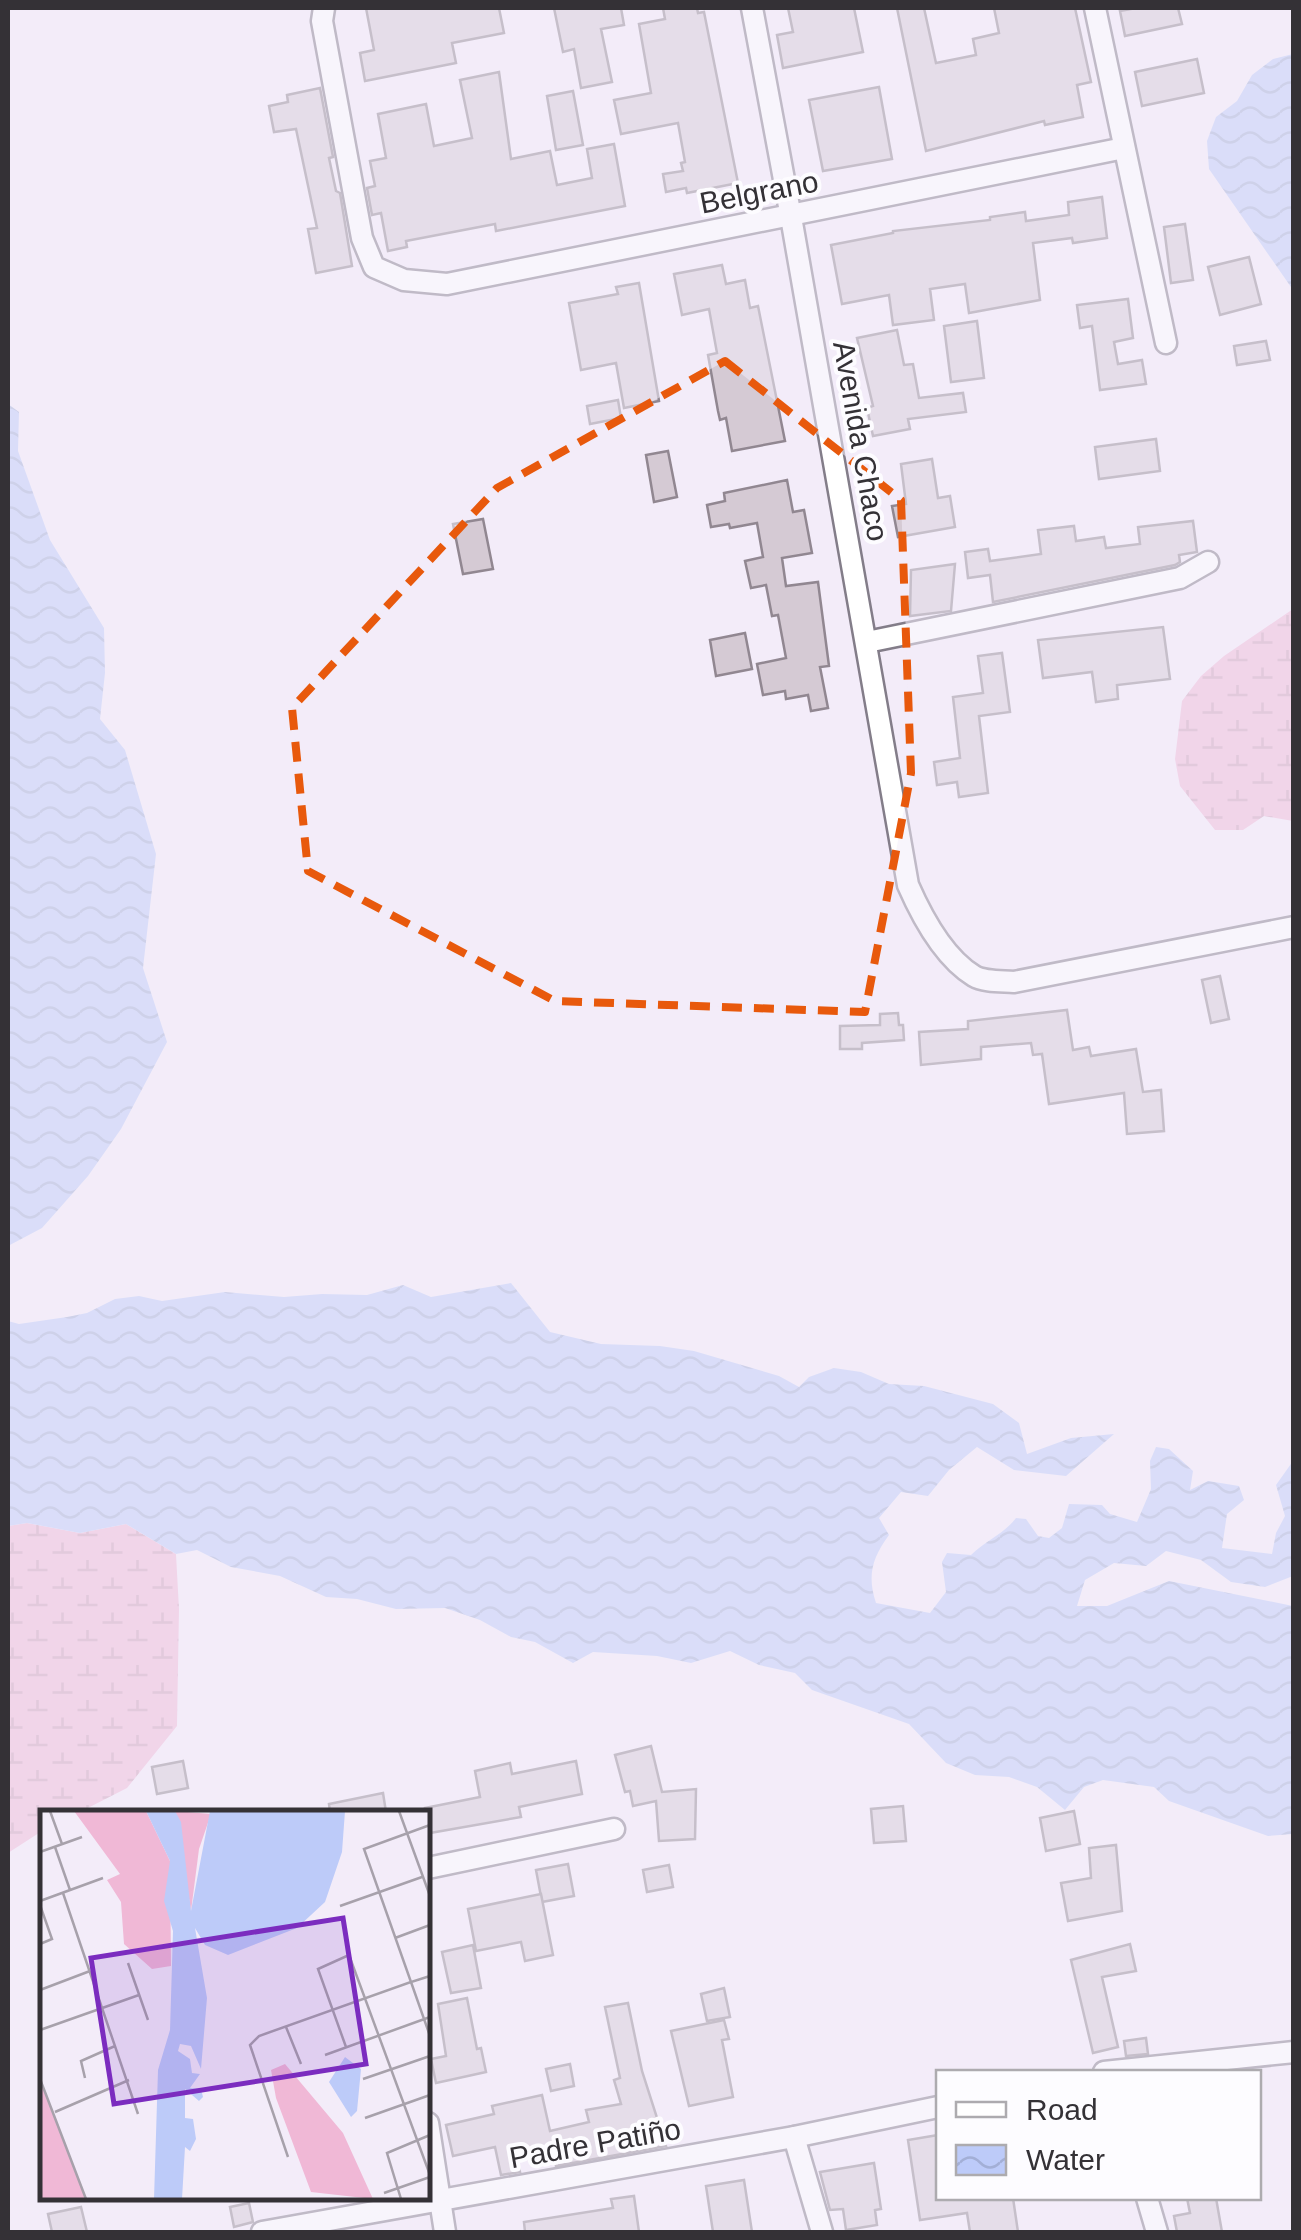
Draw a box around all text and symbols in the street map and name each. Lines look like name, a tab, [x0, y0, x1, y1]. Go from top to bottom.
street label: Belgrano	[697, 164, 821, 220]
street label: Avenida Chaco	[827, 338, 895, 544]
inset map	[40, 1810, 430, 2200]
legend	[936, 2070, 1261, 2200]
text: Road	[1026, 2093, 1098, 2126]
street label: Padre Patiño	[507, 2112, 683, 2174]
text: Water	[1026, 2143, 1105, 2176]

